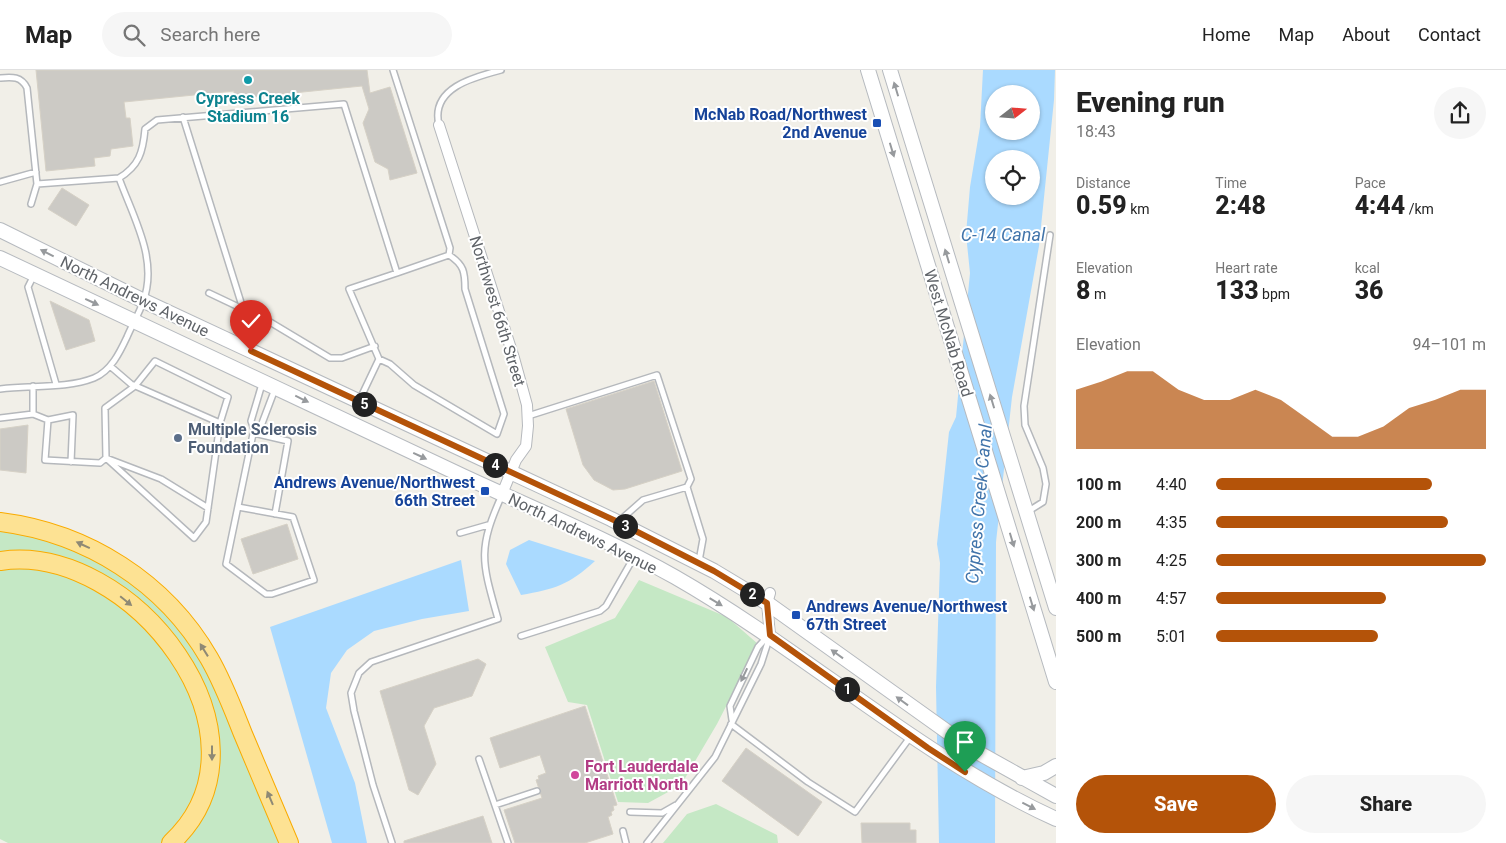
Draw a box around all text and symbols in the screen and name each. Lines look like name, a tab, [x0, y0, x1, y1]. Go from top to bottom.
search box	[102, 12, 452, 57]
text: Map	[25, 21, 72, 49]
icon: search	[120, 21, 148, 49]
text: Search here	[160, 23, 260, 46]
text: Home	[1202, 24, 1251, 45]
text: Map	[1279, 24, 1314, 45]
text: About	[1342, 24, 1390, 45]
text: Contact	[1418, 24, 1481, 45]
marker: Cypress Creek Stadium 16	[242, 74, 254, 86]
one-way arrow	[892, 82, 899, 97]
north arrow	[985, 85, 1040, 140]
map controls	[985, 85, 1040, 205]
text: Evening run	[1076, 86, 1225, 119]
button: share	[1434, 87, 1486, 139]
place label: Cypress Creek Stadium 16	[196, 89, 301, 126]
place label: McNab Road/Northwest 2nd Avenue	[694, 105, 868, 142]
marker: McNab Road/Northwest 2nd Avenue	[871, 117, 883, 129]
text: 18:43	[1076, 122, 1116, 141]
one-way arrow	[889, 143, 897, 158]
button: locate	[985, 150, 1040, 205]
text: Distance	[1076, 175, 1131, 191]
text: Time	[1215, 175, 1247, 191]
text: Pace	[1355, 175, 1386, 191]
text: 0.59	[1076, 191, 1127, 220]
text: 2:48	[1215, 191, 1266, 220]
text: 4:44	[1355, 191, 1405, 220]
text: km	[1127, 201, 1150, 217]
text: /km	[1405, 201, 1434, 217]
water label: C-14 Canal	[961, 224, 1046, 245]
street label: Northwest 66th Street	[466, 234, 529, 389]
one-way arrow	[40, 249, 54, 257]
one-way arrow	[943, 249, 951, 264]
street label: North Andrews Avenue	[57, 252, 212, 341]
text: Elevation	[1076, 260, 1133, 276]
text: Heart rate	[1215, 260, 1278, 276]
text: kcal	[1355, 260, 1380, 276]
street label: West McNab Road	[920, 267, 977, 399]
text: 8	[1076, 276, 1090, 305]
text: 133	[1215, 276, 1259, 305]
text: 36	[1355, 276, 1384, 305]
text: m	[1090, 286, 1106, 302]
text: bpm	[1259, 286, 1290, 302]
one-way arrow	[84, 297, 99, 306]
pin	[230, 300, 272, 351]
icon: check	[237, 307, 265, 335]
text: Elevation	[1076, 335, 1141, 354]
text: 94–101 m	[1413, 335, 1486, 354]
pin: 5	[352, 392, 376, 416]
one-way arrow	[987, 393, 995, 408]
one-way arrow	[295, 395, 310, 404]
text: 5	[360, 396, 369, 412]
place label: Multiple Sclerosis Foundation	[188, 420, 317, 457]
water label: Cypress Creek Canal	[961, 423, 996, 585]
marker: Multiple Sclerosis Foundation	[172, 432, 184, 444]
one-way arrow	[413, 452, 427, 460]
pin: 4	[482, 452, 508, 478]
text: 4	[491, 457, 500, 473]
place label: Andrews Avenue/Northwest 66th Street	[274, 473, 476, 510]
text: 100 m	[1076, 475, 1121, 494]
text: 4:40	[1156, 475, 1187, 494]
marker: Andrews Avenue/Northwest 66th Street	[479, 485, 491, 497]
street label: North Andrews Avenue	[505, 489, 660, 578]
text: 200 m	[1076, 513, 1121, 532]
text: 4:35	[1156, 513, 1187, 532]
pin: 3	[612, 514, 638, 538]
text: 3	[621, 518, 630, 534]
one-way arrow	[1009, 533, 1017, 548]
one-way arrow	[76, 541, 90, 549]
text: 300 m	[1076, 551, 1121, 570]
text: 4:25	[1156, 551, 1187, 570]
pin: 2	[740, 582, 764, 606]
text: 2	[748, 586, 757, 602]
text: 400 m	[1076, 589, 1121, 608]
text: 4:57	[1156, 589, 1187, 608]
one-way arrow	[119, 596, 132, 607]
place label: Andrews Avenue/Northwest 67th Street	[806, 597, 1008, 634]
one-way arrow	[1029, 597, 1036, 612]
one-way arrow	[709, 598, 722, 607]
marker: Andrews Avenue/Northwest 67th Street	[790, 609, 802, 621]
text: 500 m	[1076, 627, 1121, 646]
text: 5:01	[1156, 627, 1187, 646]
one-way arrow	[199, 643, 208, 656]
one-way arrow	[831, 648, 844, 659]
one-way arrow	[740, 668, 748, 682]
pin: 1	[834, 676, 860, 702]
text: 1	[843, 681, 852, 697]
one-way arrow	[896, 695, 909, 706]
pin	[944, 721, 986, 772]
icon: arrive	[951, 728, 979, 756]
one-way arrow	[208, 745, 216, 761]
place label: Fort Lauderdale Marriott North	[585, 757, 699, 794]
marker: Fort Lauderdale Marriott North	[569, 769, 581, 781]
button: Save	[1076, 775, 1276, 833]
button: Share	[1286, 775, 1486, 833]
one-way arrow	[266, 790, 274, 805]
one-way arrow	[1022, 802, 1037, 810]

